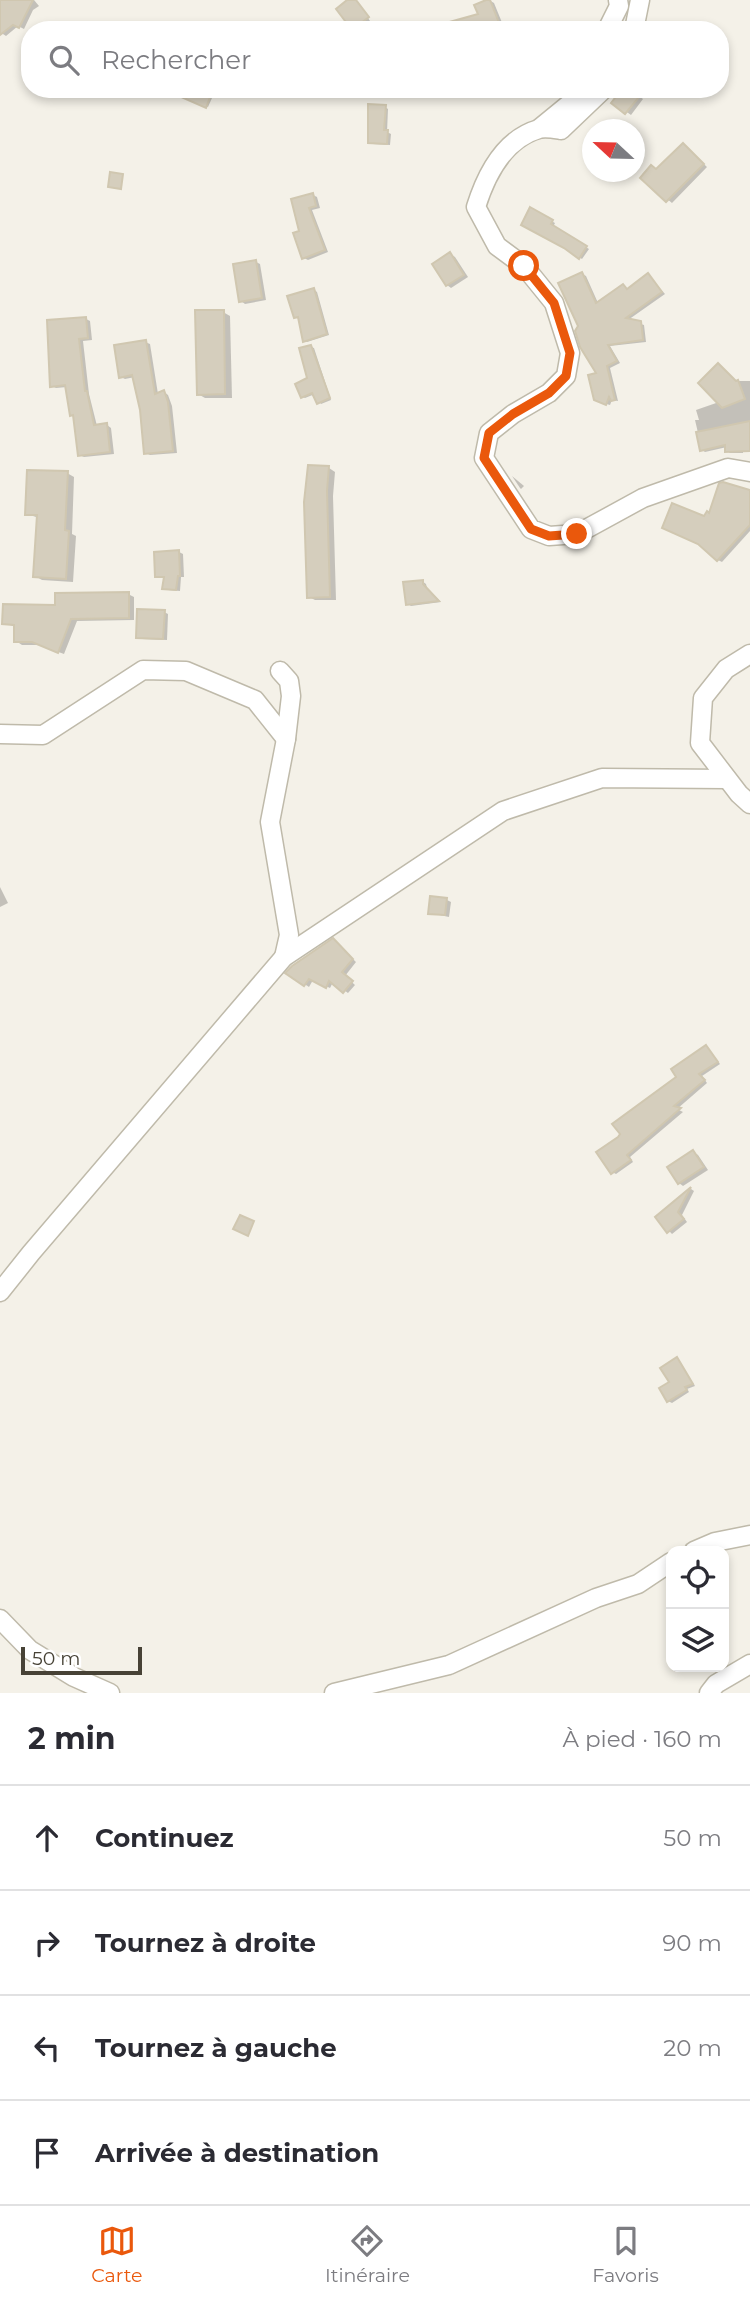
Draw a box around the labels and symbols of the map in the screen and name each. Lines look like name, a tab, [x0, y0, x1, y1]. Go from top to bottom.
north arrow	[582, 119, 645, 182]
route start	[508, 250, 539, 281]
route end	[561, 518, 592, 549]
scale bar	[21, 1644, 142, 1676]

